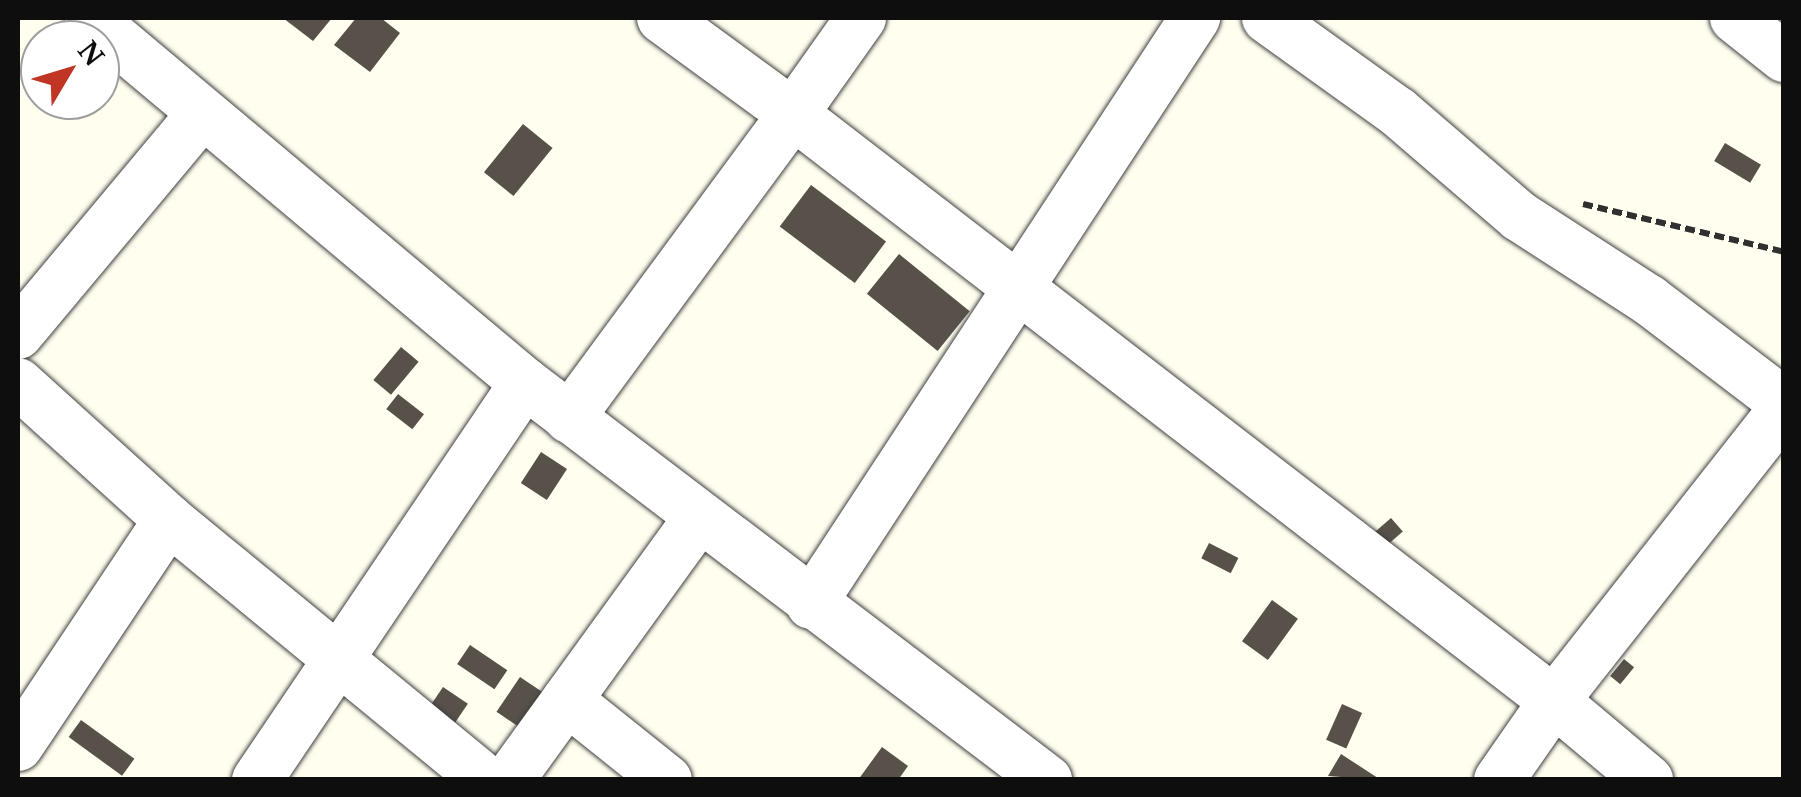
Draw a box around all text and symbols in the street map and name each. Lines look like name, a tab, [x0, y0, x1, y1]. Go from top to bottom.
north arrow	[20, 20, 120, 120]
text: N	[70, 32, 114, 73]

